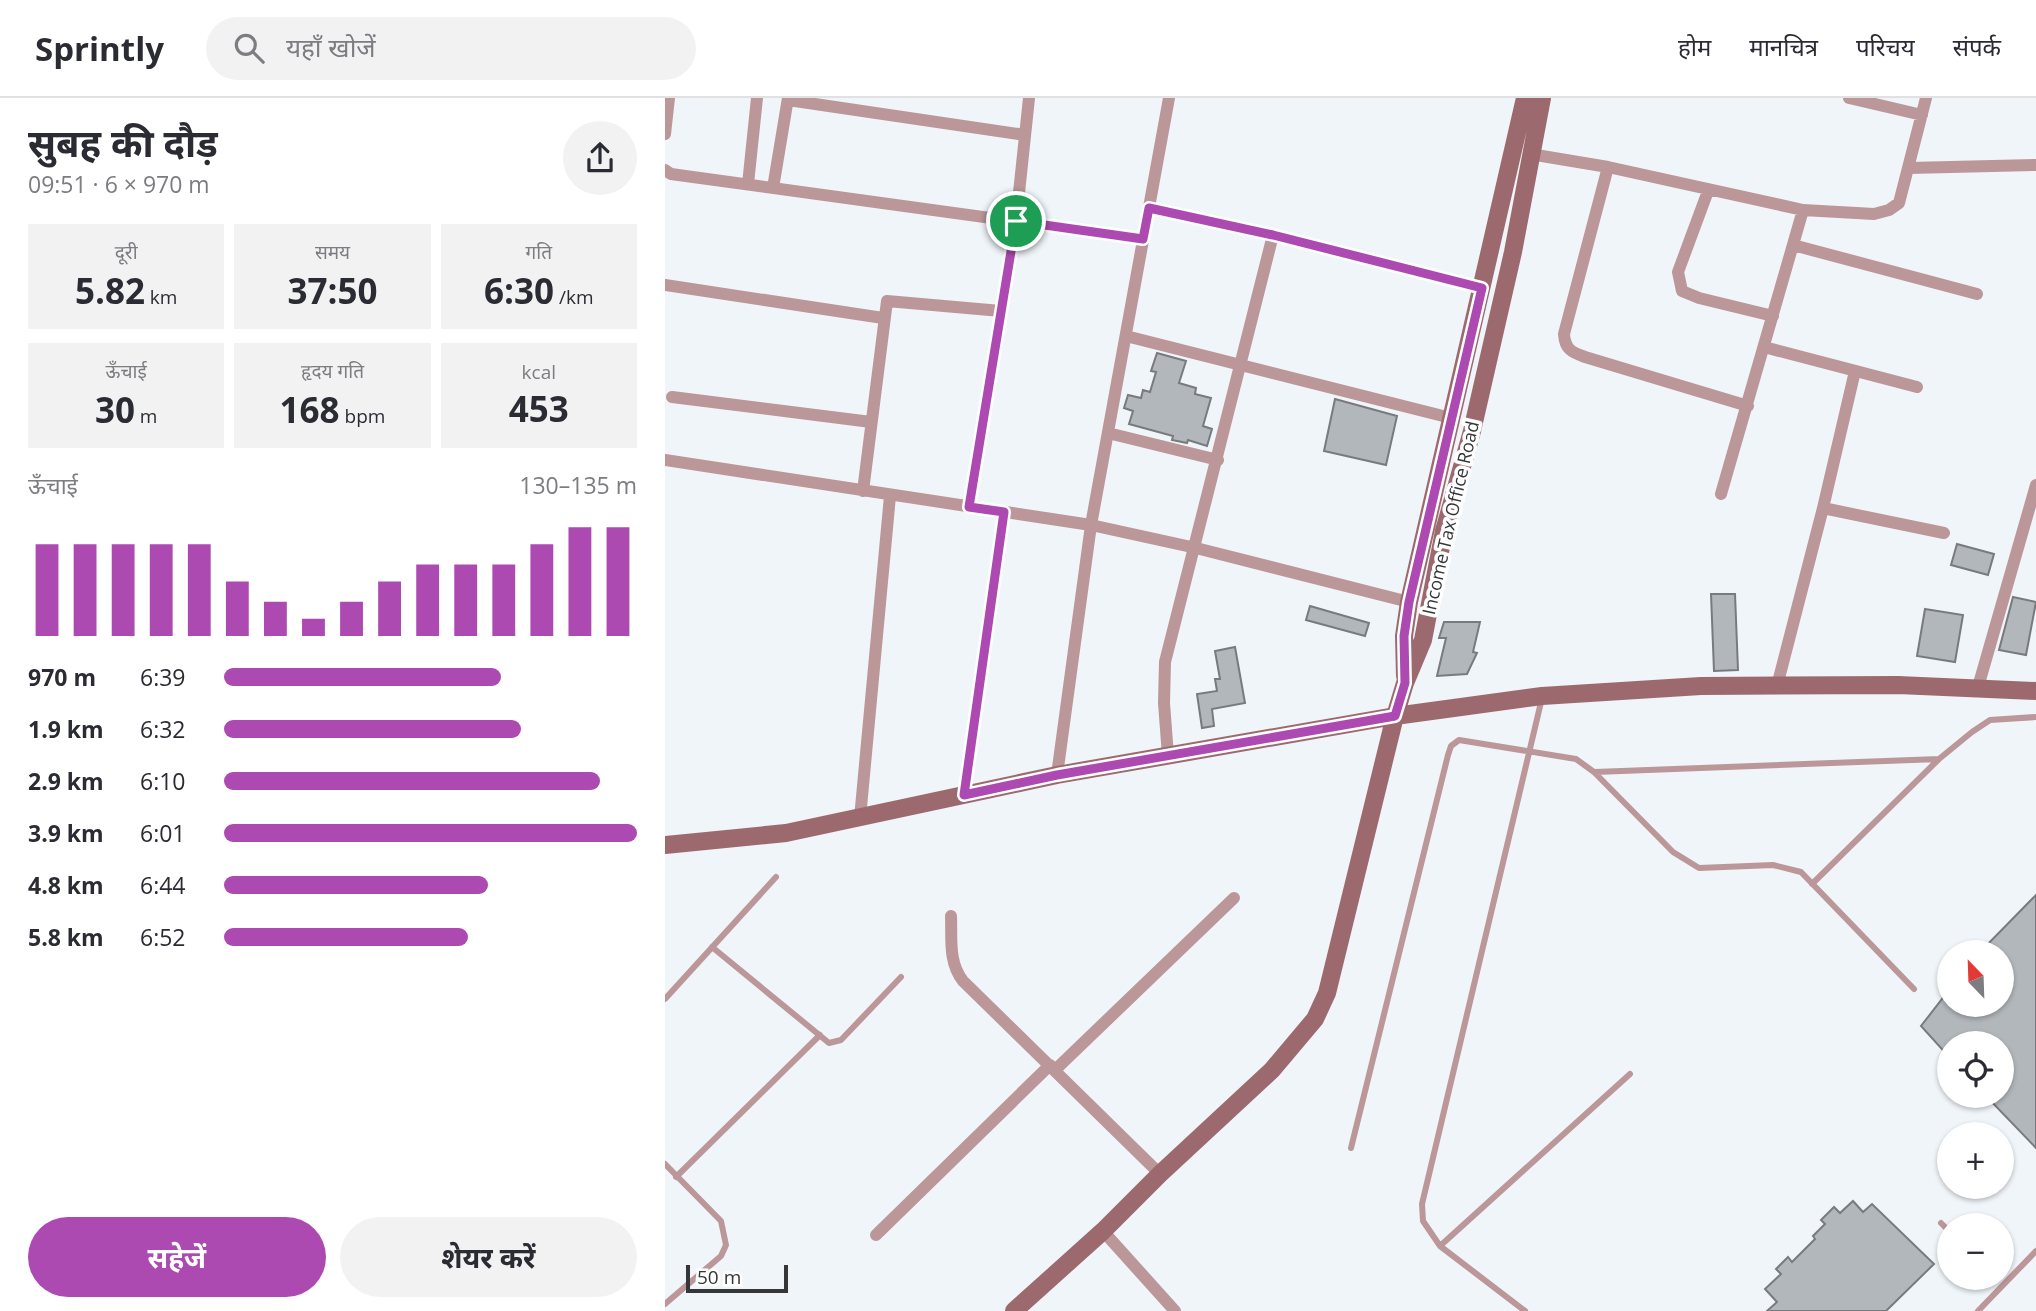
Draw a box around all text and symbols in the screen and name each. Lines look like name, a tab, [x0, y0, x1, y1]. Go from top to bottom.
search box	[206, 17, 696, 80]
text: Sprintly	[35, 26, 164, 71]
icon: search	[230, 29, 268, 67]
text: यहाँ खोजें	[286, 29, 376, 65]
text: होम	[1678, 30, 1711, 63]
text: मानचित्र	[1749, 30, 1818, 63]
text: परिचय	[1856, 30, 1915, 63]
text: संपर्क	[1953, 30, 2001, 63]
text: सुबह की दौड़	[28, 116, 218, 168]
button: share	[563, 121, 637, 195]
text: 09:51 · 6 × 970 m	[28, 168, 210, 200]
pin	[986, 191, 1046, 251]
icon: arrive	[997, 202, 1035, 240]
text: दूरी	[115, 239, 138, 265]
text: समय	[315, 239, 350, 265]
text: गति	[526, 239, 552, 265]
text: 5.82	[75, 267, 145, 314]
text: 37:50	[287, 267, 378, 314]
text: 6:30	[484, 267, 554, 314]
text: km	[145, 284, 177, 310]
text: /km	[554, 284, 594, 310]
text: ऊँचाई	[106, 358, 147, 384]
text: हृदय गति	[301, 358, 364, 384]
text: kcal	[522, 359, 556, 385]
text: 453	[509, 385, 569, 432]
text: 30	[95, 386, 135, 433]
text: 168	[280, 386, 340, 433]
text: m	[135, 403, 157, 429]
text: bpm	[340, 403, 385, 429]
street label: Income Tax Office Road	[1416, 419, 1484, 617]
text: ऊँचाई	[28, 469, 78, 501]
text: 130–135 m	[519, 469, 637, 501]
text: 970 m	[28, 661, 96, 693]
text: 6:39	[140, 661, 186, 693]
text: 1.9 km	[28, 713, 104, 745]
text: 6:32	[140, 713, 186, 745]
text: 2.9 km	[28, 765, 104, 797]
text: 6:10	[140, 765, 186, 797]
text: 3.9 km	[28, 817, 104, 849]
text: 6:01	[140, 817, 186, 849]
text: 4.8 km	[28, 869, 104, 901]
text: 6:44	[140, 869, 186, 901]
text: 5.8 km	[28, 921, 104, 953]
text: 6:52	[140, 921, 186, 953]
north arrow	[1937, 940, 2014, 1017]
map controls	[1937, 940, 2014, 1290]
button: locate	[1937, 1031, 2014, 1108]
button: +	[1937, 1122, 2014, 1199]
button: −	[1937, 1213, 2014, 1290]
button: सहेजें	[28, 1217, 326, 1297]
button: शेयर करें	[340, 1217, 637, 1297]
scale bar	[686, 1262, 787, 1294]
text: 50 m	[697, 1264, 741, 1290]

